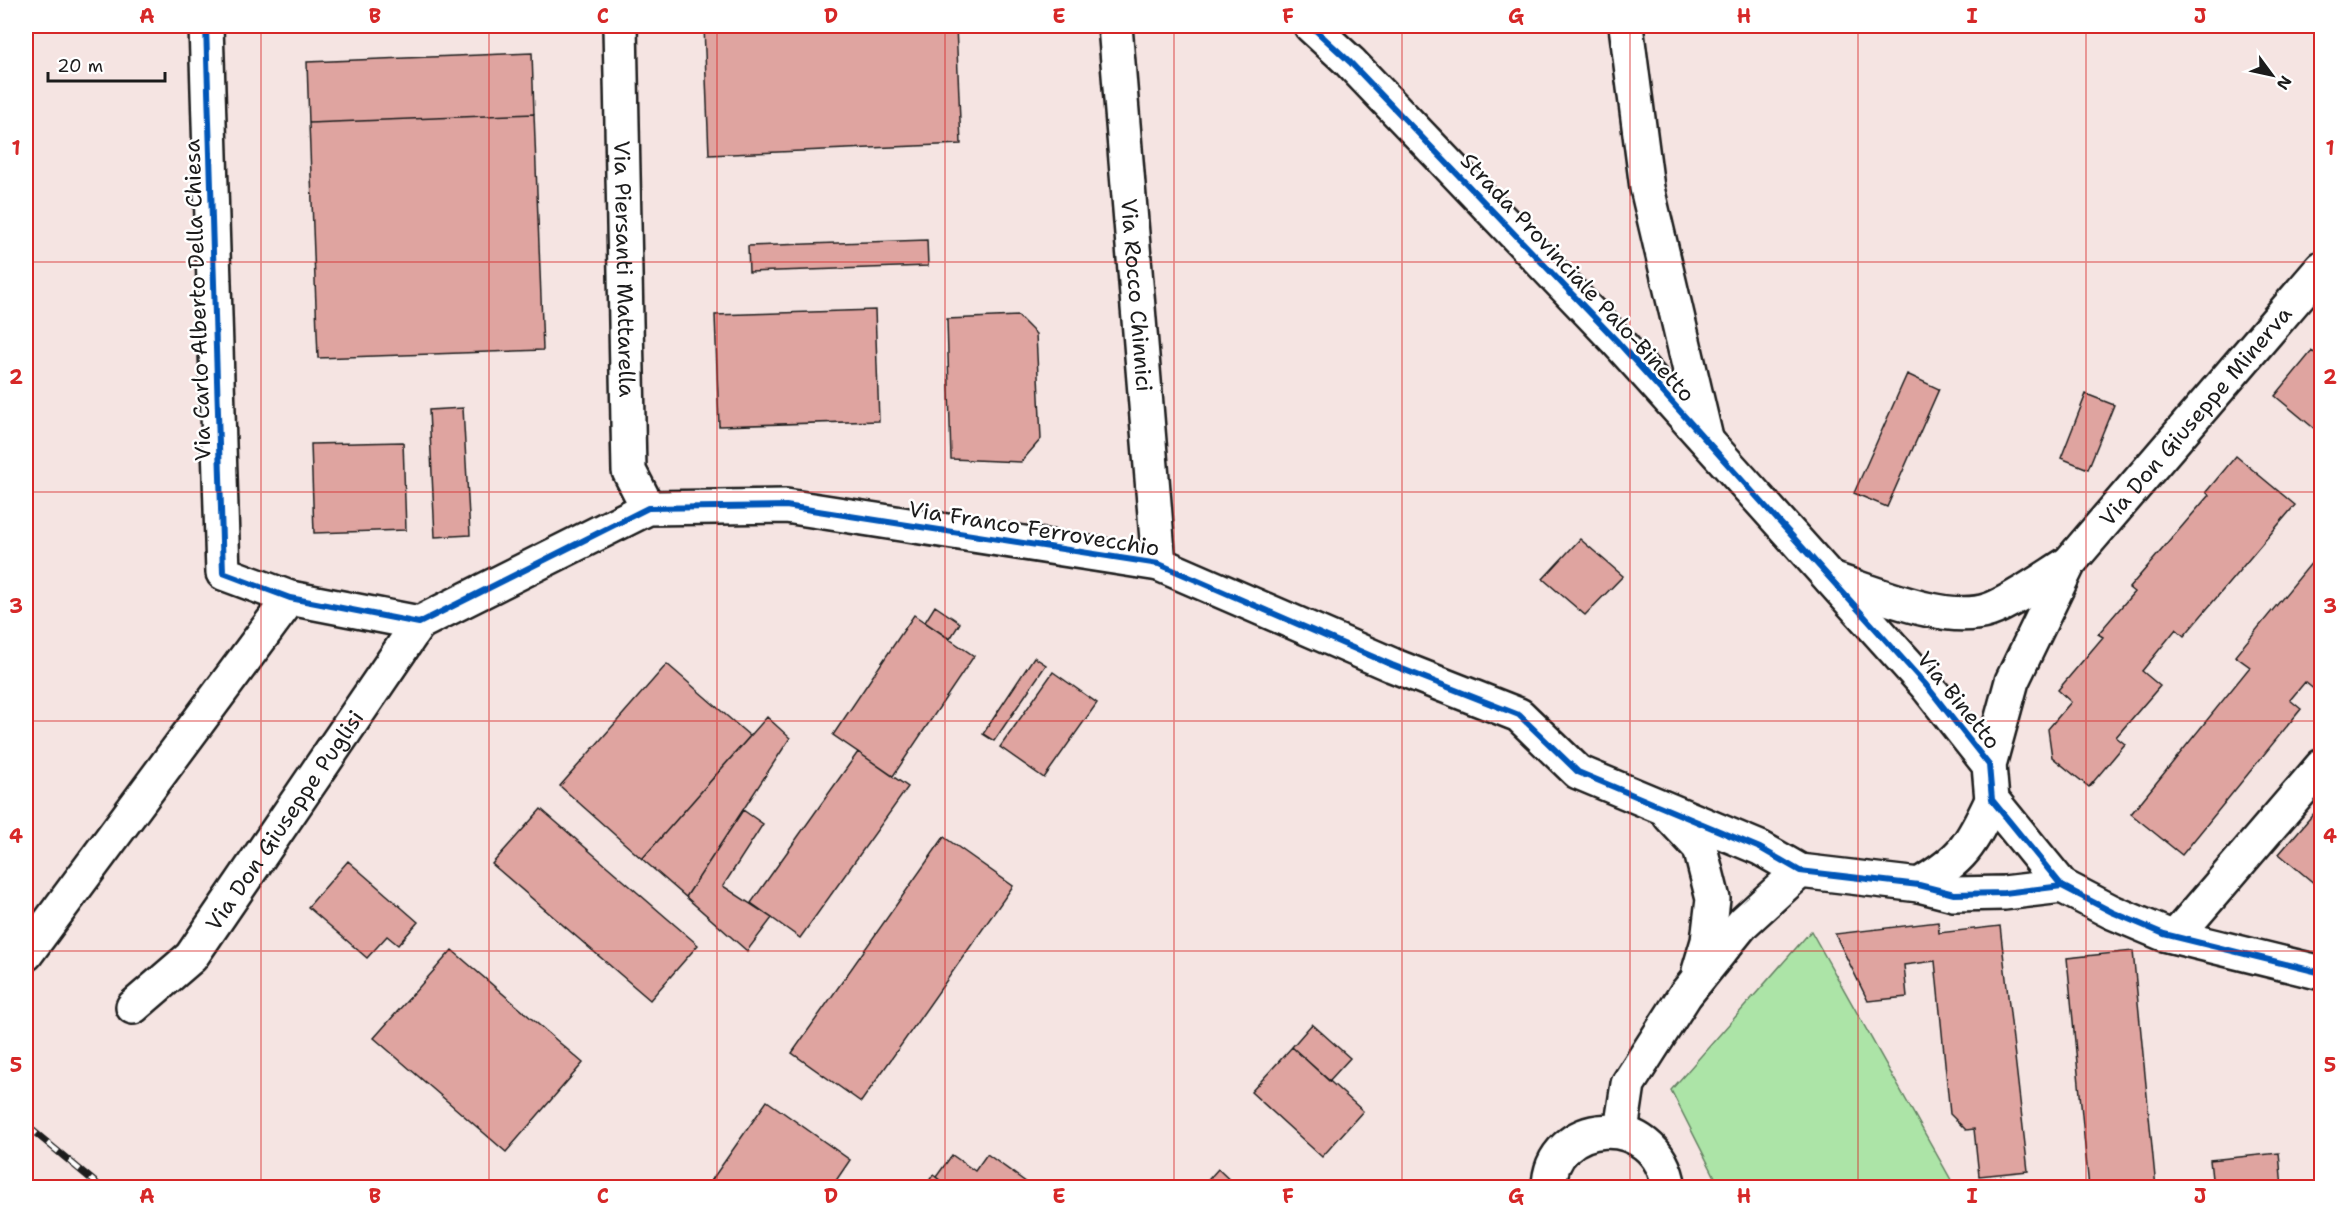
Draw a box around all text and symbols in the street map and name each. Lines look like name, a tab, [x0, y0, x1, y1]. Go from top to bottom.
text: A	[139, 3, 155, 29]
text: B	[369, 3, 381, 29]
text: C	[597, 3, 609, 29]
text: D	[824, 3, 838, 29]
text: E	[1052, 3, 1066, 29]
text: F	[1282, 3, 1294, 29]
text: G	[1508, 3, 1524, 29]
text: H	[1737, 3, 1751, 29]
text: I	[1966, 3, 1978, 29]
text: J	[2194, 3, 2207, 29]
scale bar	[48, 45, 165, 83]
north arrow	[2242, 45, 2302, 105]
text: 20 m	[57, 54, 103, 78]
text: N	[2272, 72, 2296, 94]
text: 1	[11, 135, 21, 161]
text: 1	[2325, 135, 2335, 161]
street label: Via Carlo Alberto Della Chiesa	[177, 138, 218, 461]
street label: Via Piersanti Mattarella	[607, 140, 642, 398]
street label: Strada Provinciale Palo-Binetto	[1454, 146, 1701, 408]
street label: Via Rocco Chinnici	[1114, 197, 1159, 393]
street label: Via Don Giuseppe Minerva	[2093, 300, 2298, 532]
text: 2	[9, 364, 23, 390]
text: 2	[2323, 364, 2337, 390]
street label: Via Franco Ferrovecchio	[906, 494, 1162, 563]
text: 3	[9, 593, 23, 619]
text: 3	[2323, 593, 2337, 619]
street label: Via Binetto	[1910, 645, 2007, 755]
street label: Via Don Giuseppe Puglisi	[199, 705, 370, 937]
text: 4	[9, 823, 23, 849]
text: 4	[2323, 823, 2337, 849]
text: 5	[10, 1052, 22, 1078]
text: 5	[2324, 1052, 2336, 1078]
text: A	[139, 1183, 155, 1209]
text: B	[369, 1183, 381, 1209]
text: C	[597, 1183, 609, 1209]
text: D	[824, 1183, 838, 1209]
text: E	[1052, 1183, 1066, 1209]
text: F	[1282, 1183, 1294, 1209]
text: G	[1508, 1183, 1524, 1209]
text: H	[1737, 1183, 1751, 1209]
text: I	[1966, 1183, 1978, 1209]
text: J	[2194, 1183, 2207, 1209]

